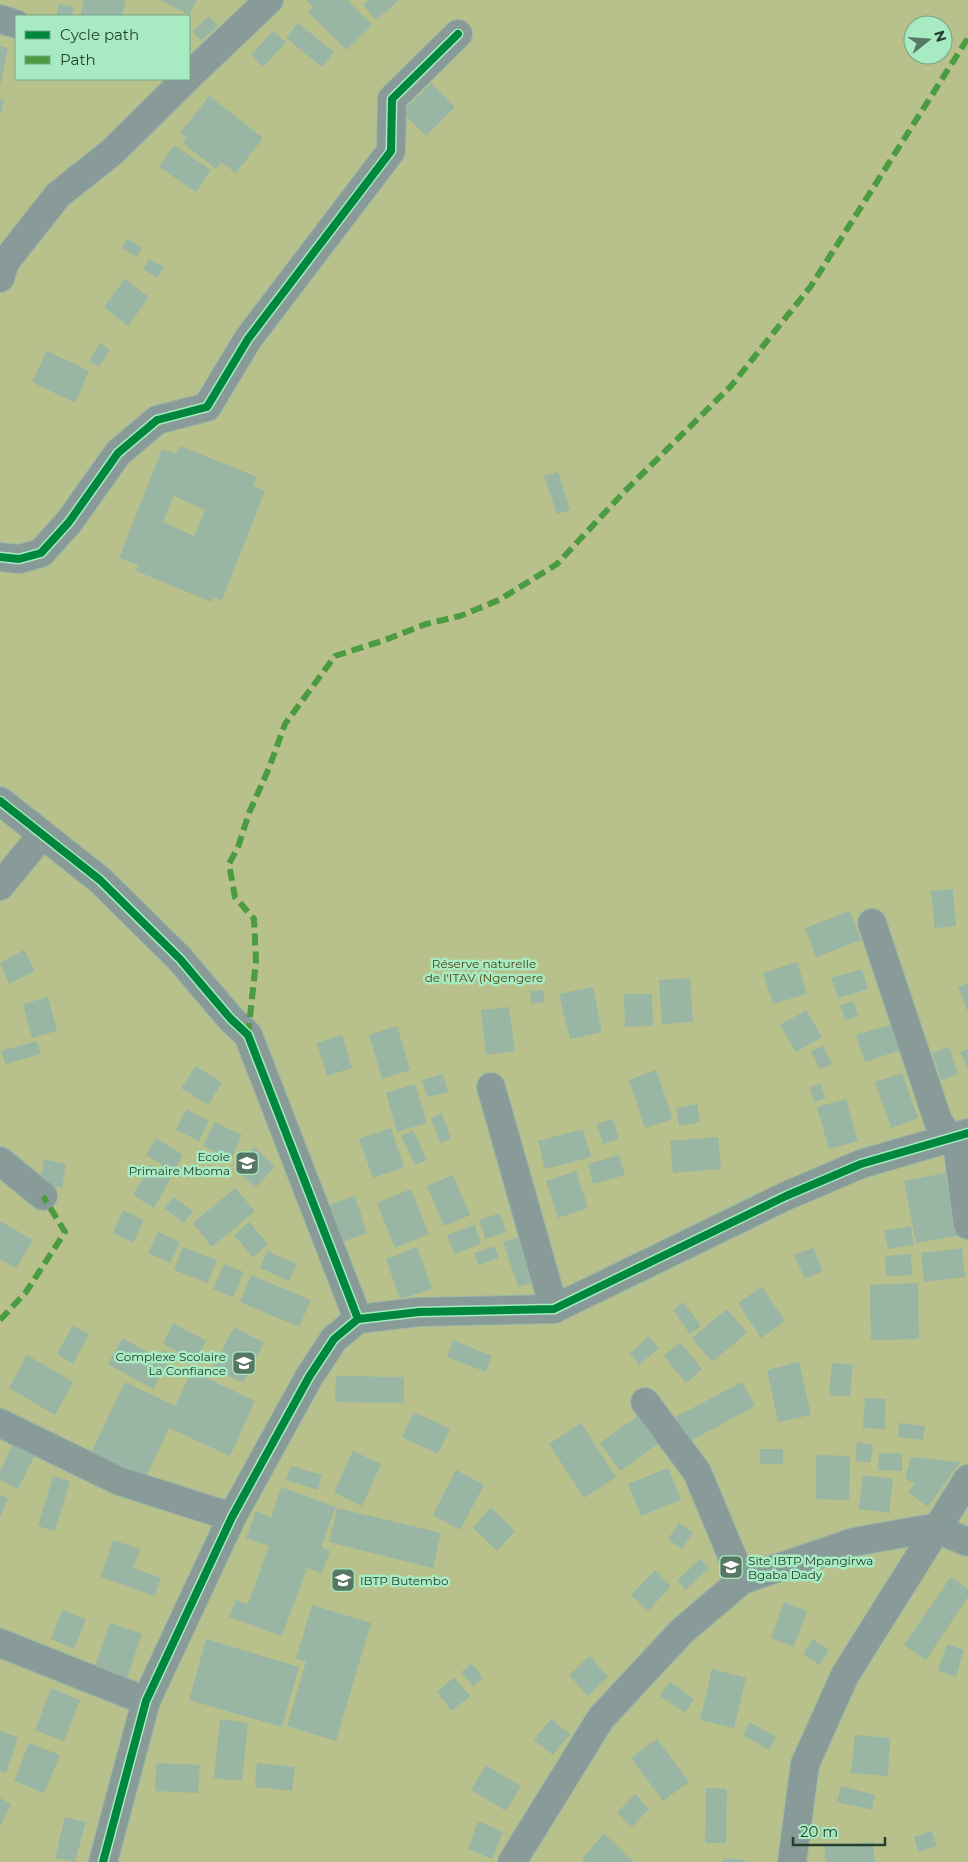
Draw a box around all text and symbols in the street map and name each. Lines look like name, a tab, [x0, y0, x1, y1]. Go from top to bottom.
legend	[15, 15, 190, 80]
north arrow	[903, 15, 953, 65]
text: Cycle path	[60, 25, 139, 44]
text: N	[930, 28, 951, 44]
text: Path	[60, 50, 96, 69]
park label: Réserve naturelle de l'ITAV (Ngengere	[425, 956, 543, 985]
place label: Ecole Primaire Mboma	[129, 1149, 230, 1178]
school or university icon: Ecole Primaire Mboma	[234, 1150, 260, 1176]
place label: Complexe Scolaire La Confiance	[115, 1349, 226, 1378]
school or university icon: Complexe Scolaire La Confiance	[231, 1350, 257, 1376]
place label: Site IBTP Mpangirwa Bgaba Dady	[748, 1553, 873, 1582]
school or university icon: Site IBTP Mpangirwa Bgaba Dady	[718, 1554, 744, 1580]
school or university icon: IBTP Butembo	[330, 1567, 356, 1593]
place label: IBTP Butembo	[360, 1573, 449, 1588]
scale bar	[793, 1814, 886, 1846]
text: 20 m	[800, 1822, 838, 1841]

